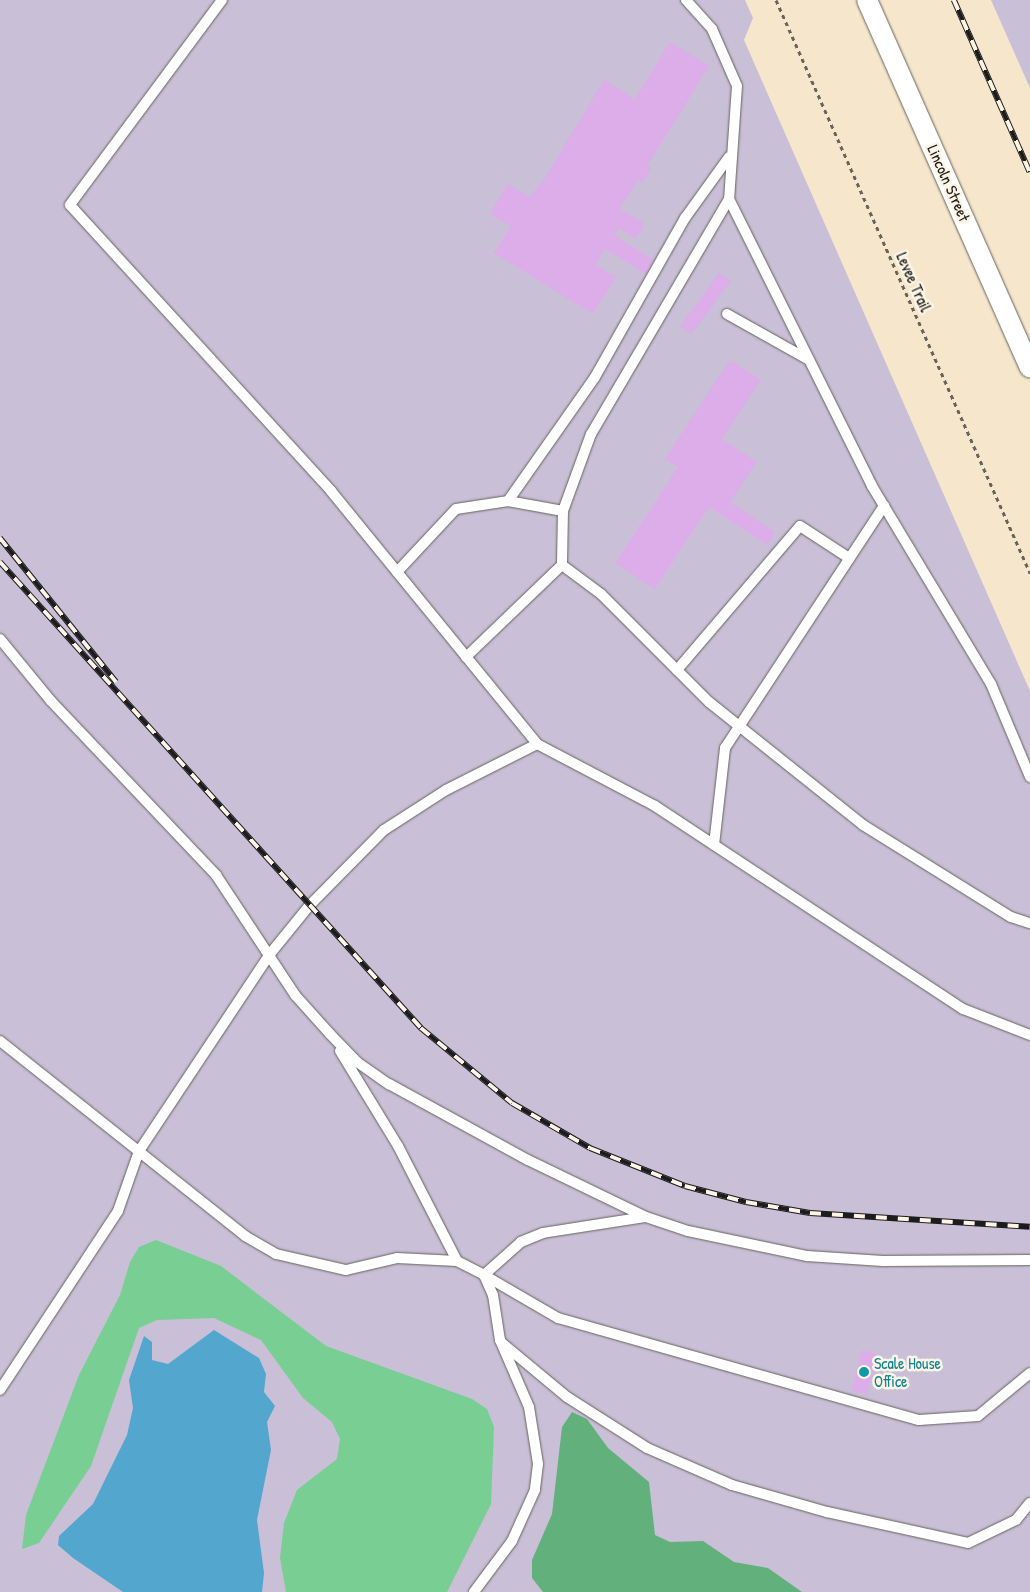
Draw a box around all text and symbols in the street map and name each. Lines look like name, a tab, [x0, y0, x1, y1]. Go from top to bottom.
street label: Lincoln Street	[924, 142, 974, 224]
street label: Levee Trail	[892, 249, 936, 315]
place label: Scale House Office	[874, 1353, 941, 1391]
marker: Scale House Office	[858, 1366, 870, 1378]

